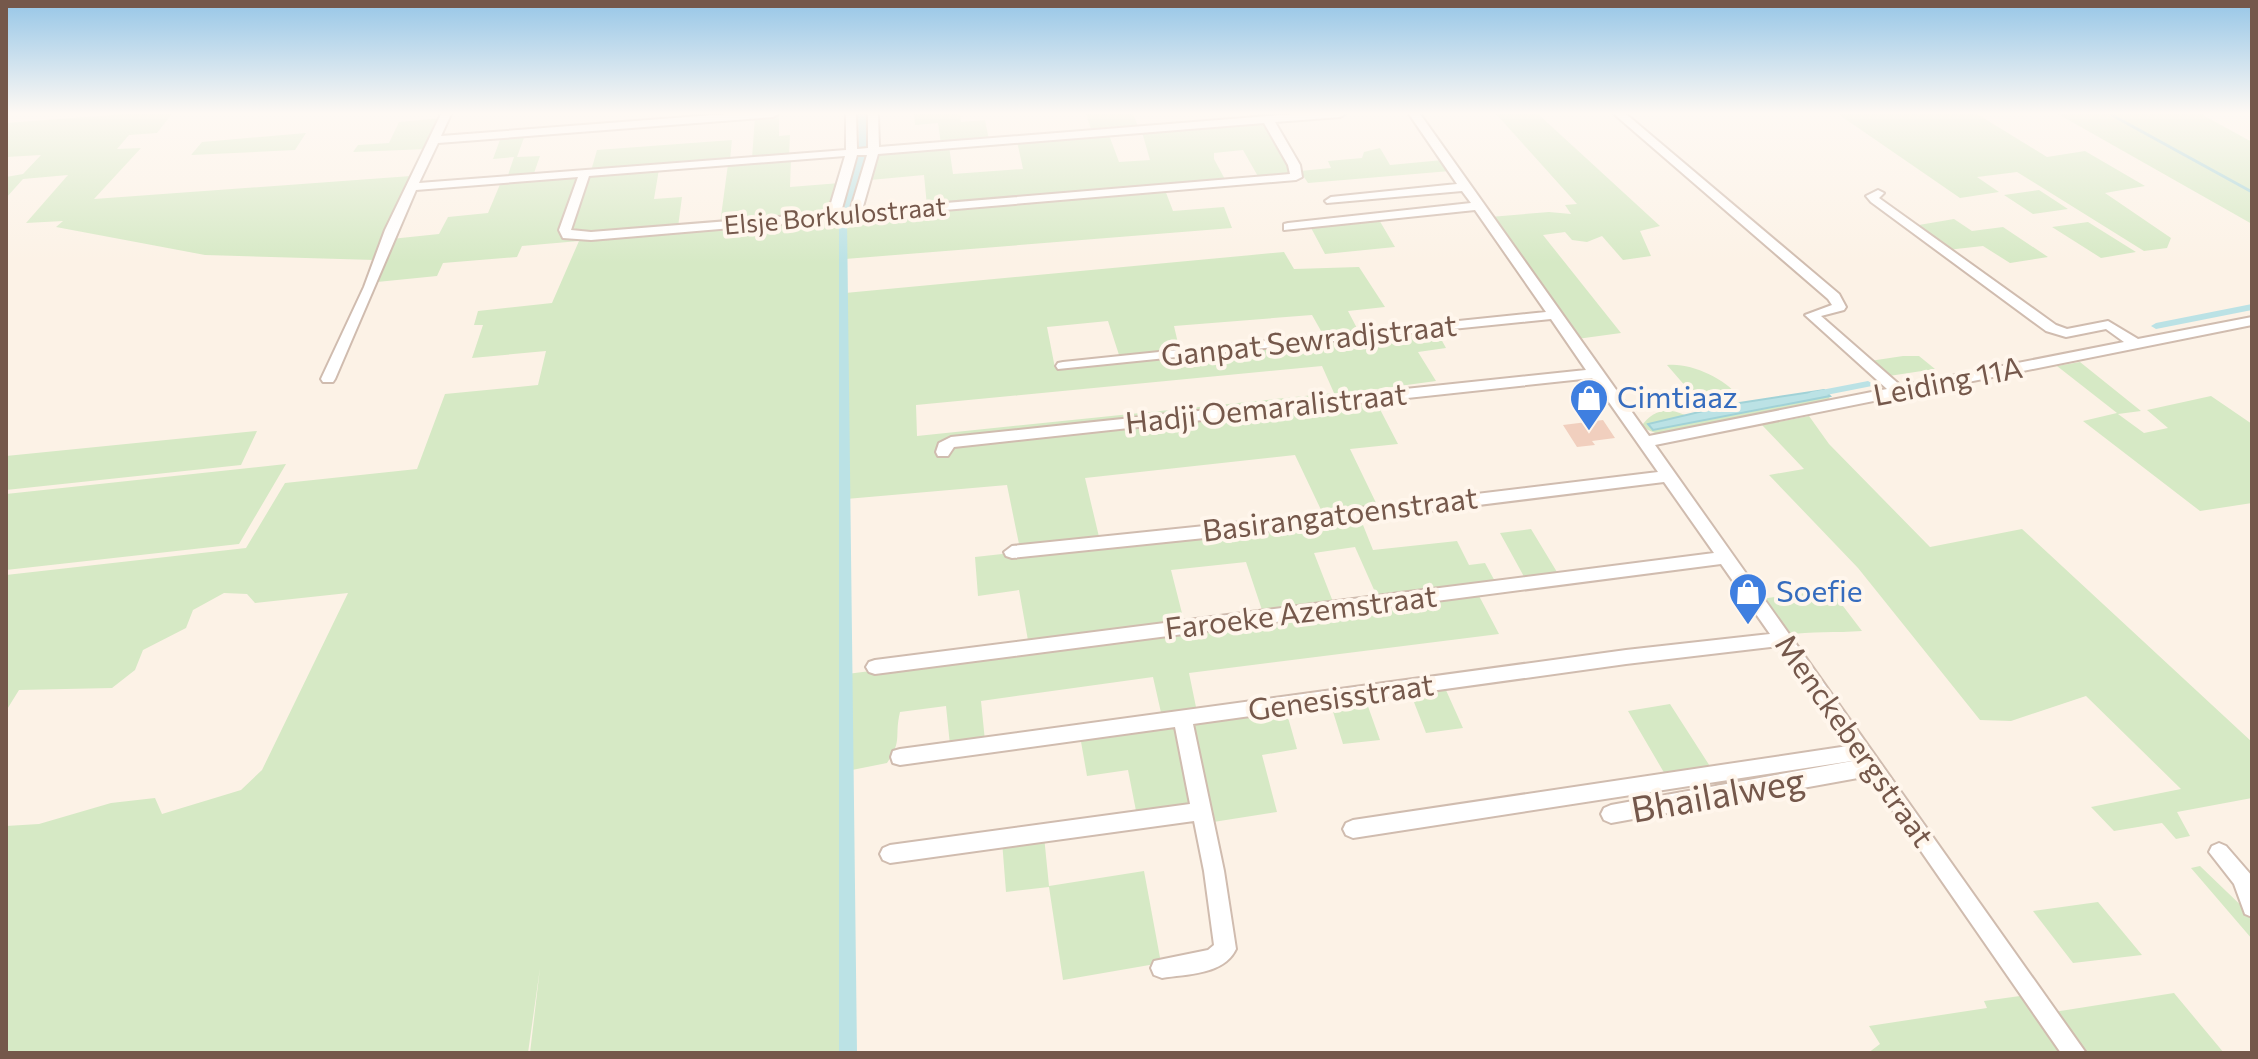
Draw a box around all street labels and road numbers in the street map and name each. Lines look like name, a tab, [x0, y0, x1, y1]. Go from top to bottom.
street label: Elsje Borkulostraat	[723, 189, 947, 240]
street label: Ganpat Sewradjstraat	[1159, 305, 1458, 372]
street label: Leiding 11A	[1870, 347, 2025, 412]
street label: Hadji Oemaralistraat	[1123, 373, 1408, 440]
street label: Basirangatoenstraat	[1200, 477, 1479, 548]
street label: Faroeke Azemstraat	[1163, 575, 1439, 646]
street label: Menckebergstraat	[1769, 626, 1943, 853]
street label: Genesisstraat	[1245, 664, 1436, 727]
street label: Bhailalweg	[1627, 756, 1808, 830]

